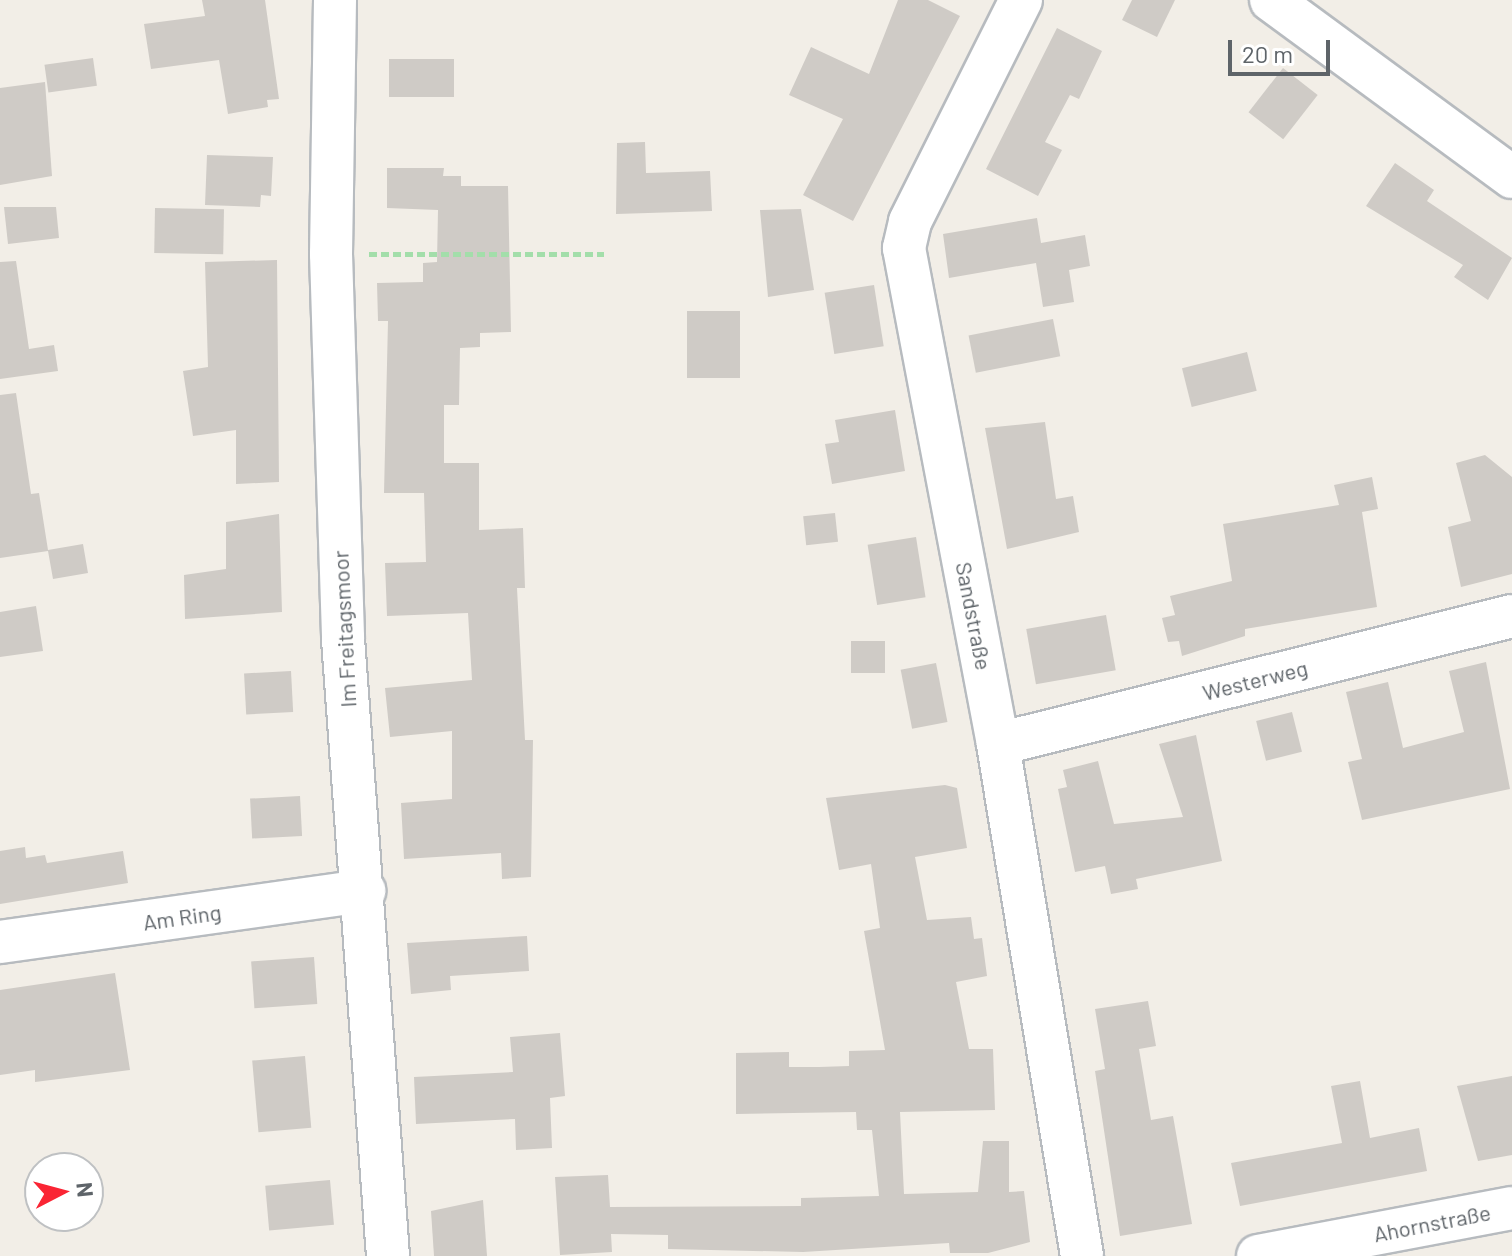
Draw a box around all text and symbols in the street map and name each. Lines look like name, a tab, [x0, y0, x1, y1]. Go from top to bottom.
scale bar	[1232, 24, 1334, 74]
text: 20 m	[1242, 39, 1293, 68]
street label: Im Freitagsmoor	[327, 550, 361, 708]
street label: Sandstraße	[951, 560, 997, 672]
street label: Westerweg	[1200, 654, 1310, 706]
street label: Am Ring	[141, 898, 223, 936]
north arrow	[24, 1152, 104, 1232]
text: N	[72, 1181, 100, 1198]
street label: Ahornstraße	[1371, 1199, 1493, 1247]

